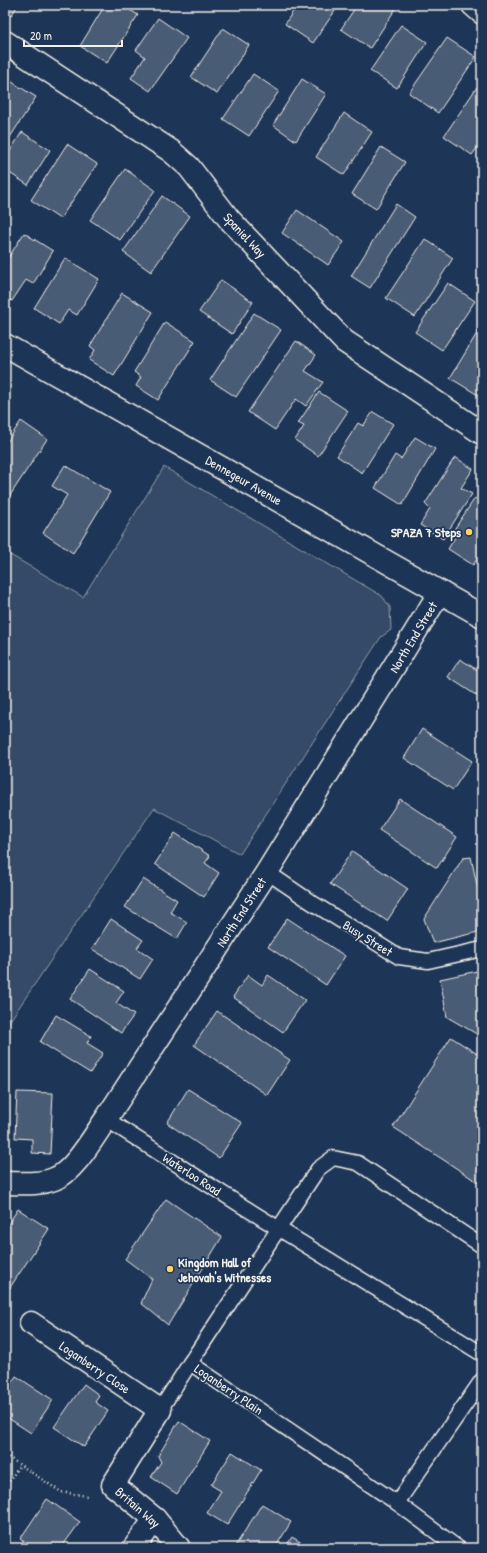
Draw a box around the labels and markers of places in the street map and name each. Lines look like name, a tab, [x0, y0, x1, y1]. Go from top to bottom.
place label: SPAZA 7 Steps	[391, 523, 461, 542]
marker: SPAZA 7 Steps	[464, 527, 474, 537]
place label: Kingdom Hall of Jehovah's Witnesses	[178, 1253, 271, 1286]
marker: Kingdom Hall of Jehovah's Witnesses	[165, 1264, 175, 1274]

